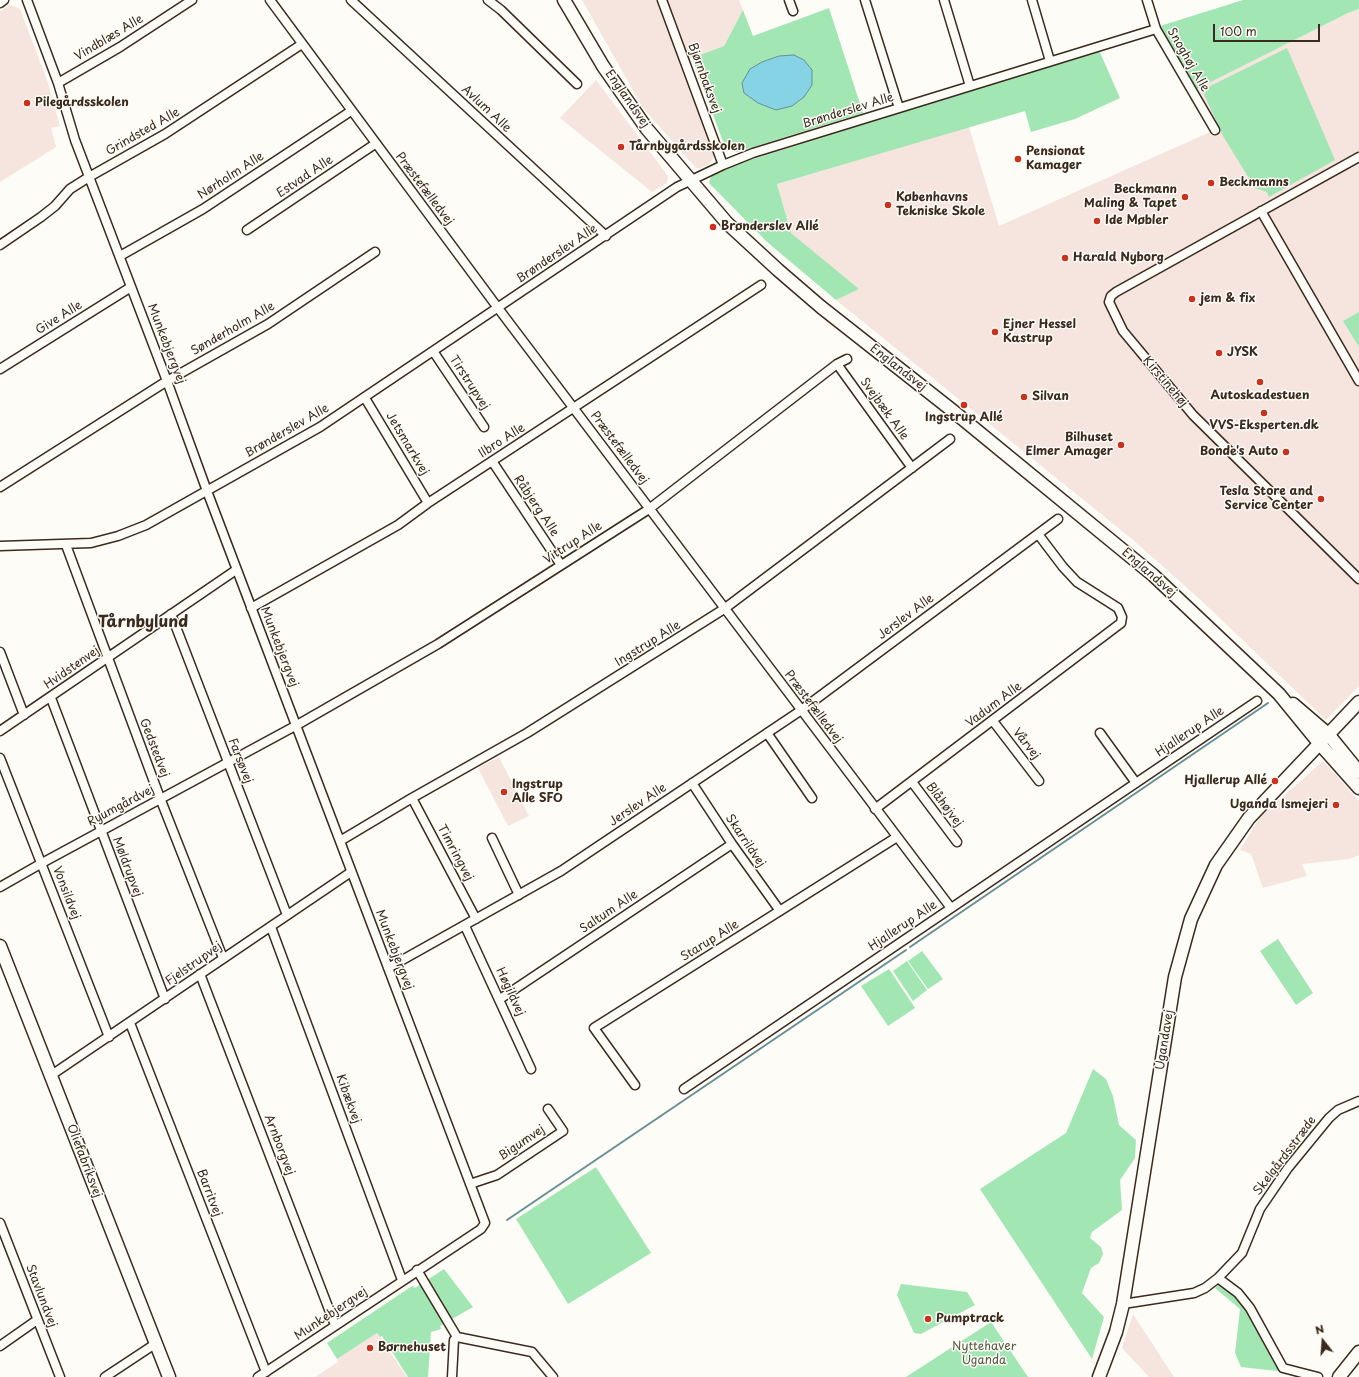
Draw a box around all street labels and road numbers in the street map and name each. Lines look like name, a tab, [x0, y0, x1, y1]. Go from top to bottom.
street label: Vindblæs Alle	[72, 12, 146, 64]
street label: Snoghøj Alle	[1164, 26, 1212, 94]
street label: Bjørnbaksvej	[685, 41, 723, 115]
street label: Englandsvej	[602, 67, 652, 131]
street label: Avlum Alle	[458, 83, 514, 135]
street label: Brønderslev Alle	[801, 90, 895, 132]
street label: Grindsted Alle	[104, 105, 182, 159]
street label: Nørholm Alle	[195, 149, 267, 203]
street label: Præstefælledvej	[392, 150, 456, 228]
street label: Estvad Alle	[274, 153, 336, 201]
street label: Brønderslev Alle	[514, 222, 600, 286]
street label: Give Alle	[33, 298, 85, 338]
street label: Sønderholm Alle	[189, 299, 277, 359]
street label: Munkebjergvej	[144, 302, 188, 386]
street label: Englandsvej	[867, 341, 929, 395]
street label: Tirstrupvej	[446, 353, 492, 413]
street label: Kirstinehøj	[1140, 354, 1190, 410]
street label: Svejbæk Alle	[857, 375, 911, 443]
street label: Brønderslev Alle	[242, 401, 332, 461]
street label: Præstefælledvej	[587, 409, 651, 487]
street label: Jetsmarkvej	[383, 410, 431, 478]
street label: Ilbro Alle	[476, 421, 528, 461]
street label: Råbjerg Alle	[510, 473, 562, 539]
street label: Vittrup Alle	[541, 519, 605, 567]
street label: Englandsvej	[1119, 545, 1179, 601]
street label: Jerslev Alle	[875, 591, 937, 643]
street label: Munkebjergvej	[257, 605, 301, 689]
street label: Ingstrup Alle	[613, 618, 683, 670]
street label: Hvidstenvej	[42, 644, 102, 692]
street label: Præstefælledvej	[781, 668, 845, 746]
street label: Vadum Alle	[963, 679, 1025, 731]
street label: Hjallerup Alle	[1153, 704, 1227, 760]
street label: Gedstedvej	[136, 717, 172, 779]
street label: Vårvej	[1009, 725, 1043, 763]
street label: Farsøvej	[225, 736, 255, 786]
street label: Blåhøjvej	[923, 780, 965, 830]
street label: Jerslev Alle	[607, 781, 669, 829]
street label: Ryumgårdvej	[85, 782, 157, 830]
street label: Skarrildvej	[722, 812, 768, 870]
street label: Timringvej	[434, 822, 476, 884]
street label: Møldrupvej	[109, 835, 145, 899]
street label: Vonsildvej	[49, 864, 83, 922]
street label: Saltum Alle	[577, 887, 641, 937]
street label: Hjallerup Alle	[866, 898, 940, 954]
street label: Munkebjergvej	[372, 908, 416, 992]
street label: Starup Alle	[678, 917, 742, 965]
street label: Fjelstrupvej	[163, 939, 225, 989]
street label: Høgildvej	[492, 965, 528, 1019]
street label: Ugandavej	[1153, 1009, 1177, 1071]
street label: Kibækvej	[332, 1072, 364, 1126]
street label: Arnborgvej	[261, 1113, 297, 1177]
street label: Skelgårdsstræde	[1251, 1114, 1319, 1198]
street label: Oliefabriksvej	[63, 1122, 105, 1200]
street label: Bigumvej	[496, 1122, 548, 1164]
street label: Barritvej	[193, 1167, 225, 1219]
street label: Stavlundvej	[22, 1262, 60, 1330]
street label: Munkebjergvej	[292, 1284, 370, 1344]

